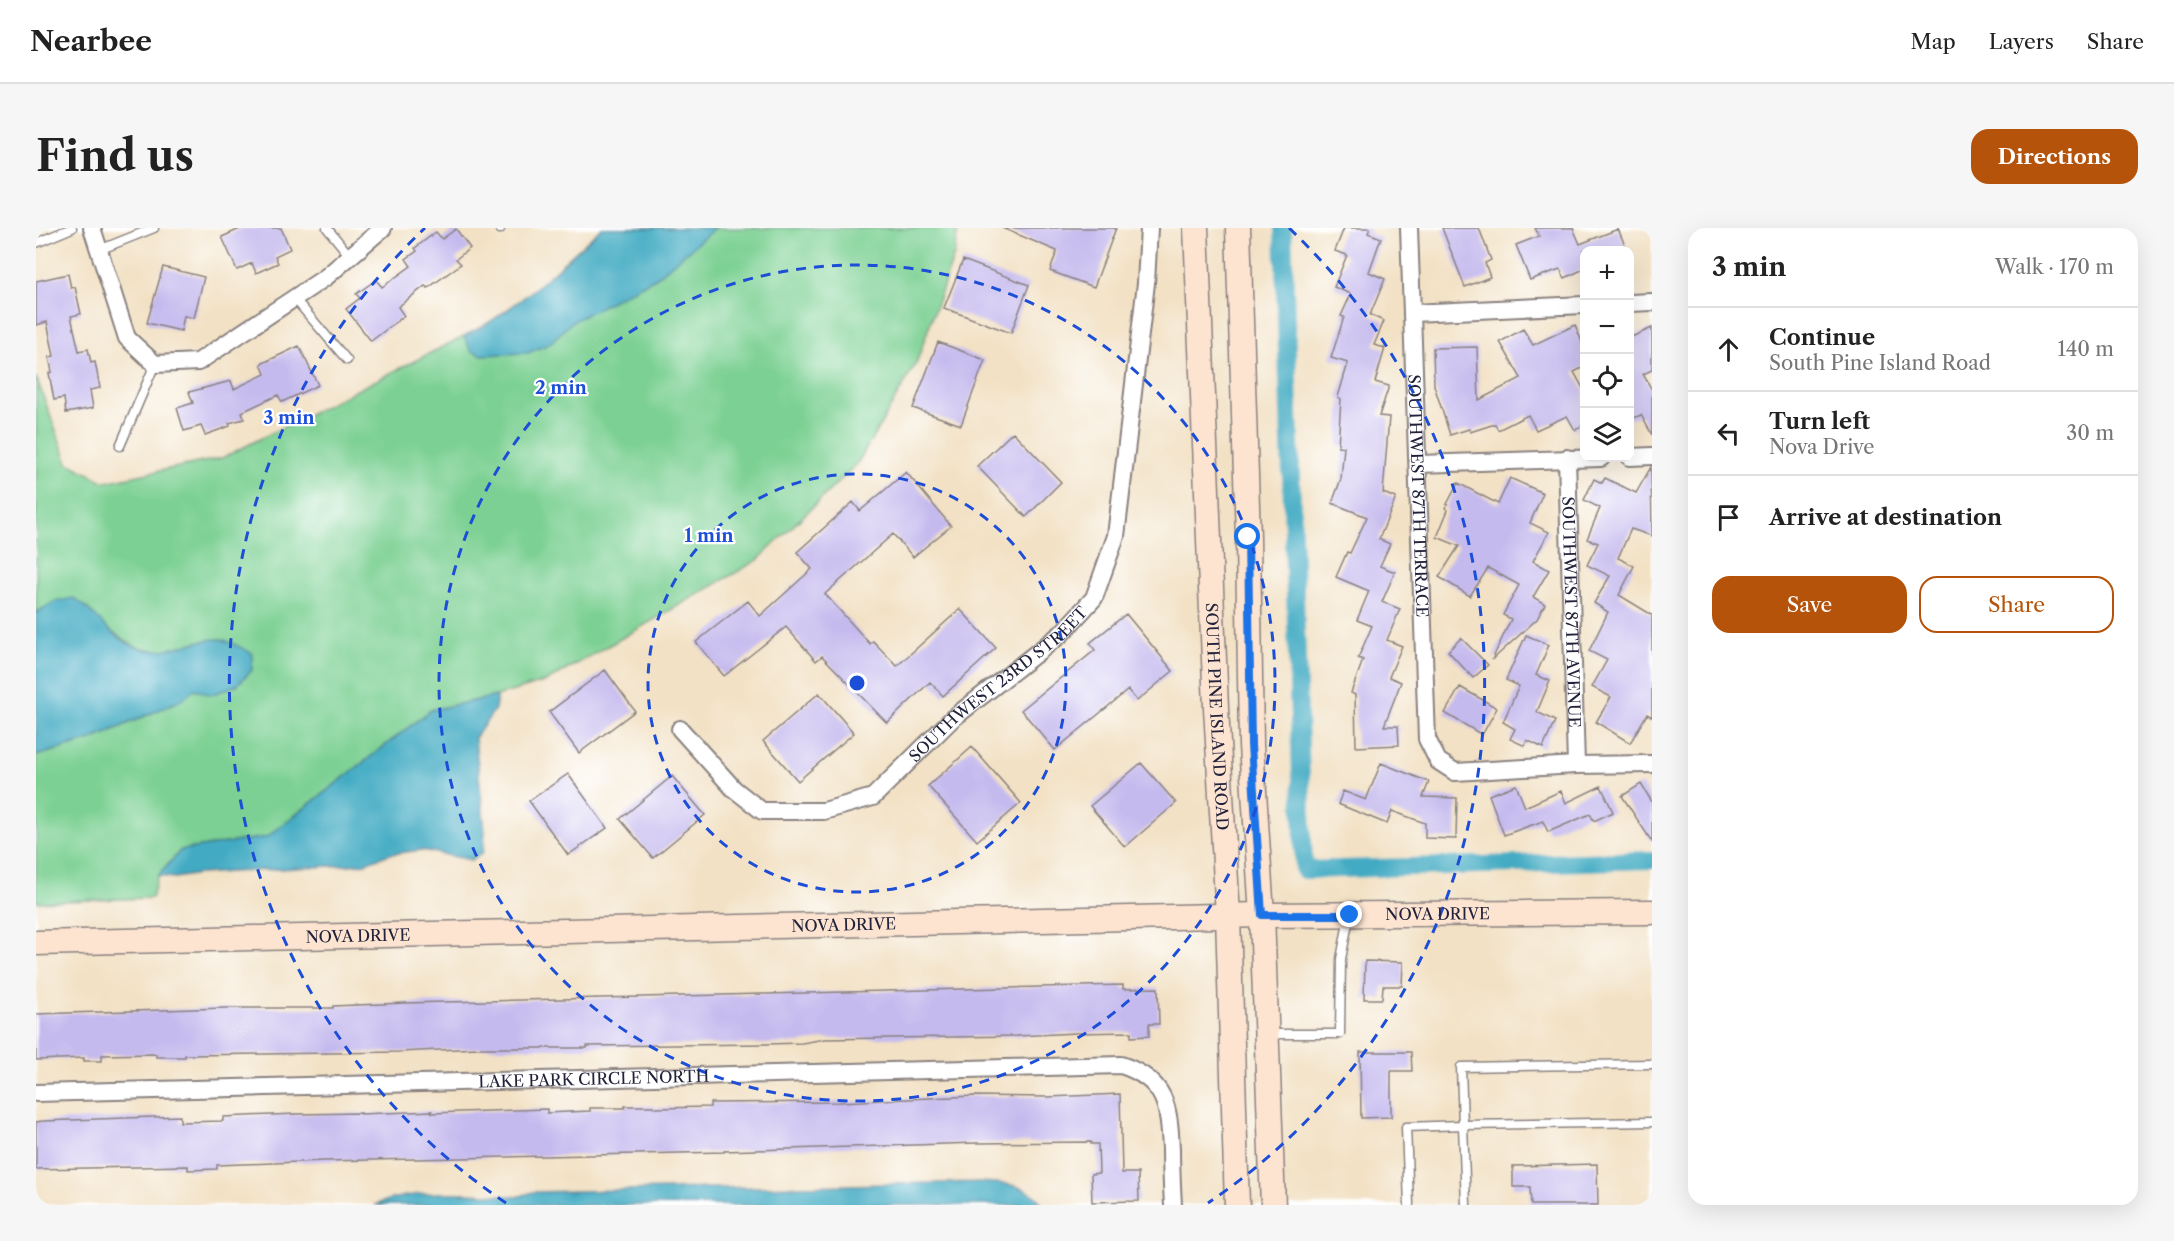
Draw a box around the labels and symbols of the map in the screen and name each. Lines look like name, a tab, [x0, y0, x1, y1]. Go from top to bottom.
street label: SOUTHWEST 87TH TERRACE	[1404, 374, 1433, 618]
text: 2 min	[535, 377, 588, 399]
text: 3 min	[263, 407, 315, 429]
street label: SOUTHWEST 87TH AVENUE	[1558, 496, 1585, 728]
route start	[1234, 523, 1260, 549]
text: 1 min	[684, 525, 734, 547]
street label: SOUTHWEST 23RD STREET	[904, 602, 1091, 766]
street label: SOUTH PINE ISLAND ROAD	[1202, 602, 1233, 831]
centre of rings	[847, 673, 867, 693]
route end	[1336, 901, 1362, 927]
street label: NOVA DRIVE	[1385, 903, 1490, 924]
street label: NOVA DRIVE	[791, 913, 896, 936]
street label: NOVA DRIVE	[305, 924, 411, 947]
street label: LAKE PARK CIRCLE NORTH	[478, 1066, 710, 1092]

